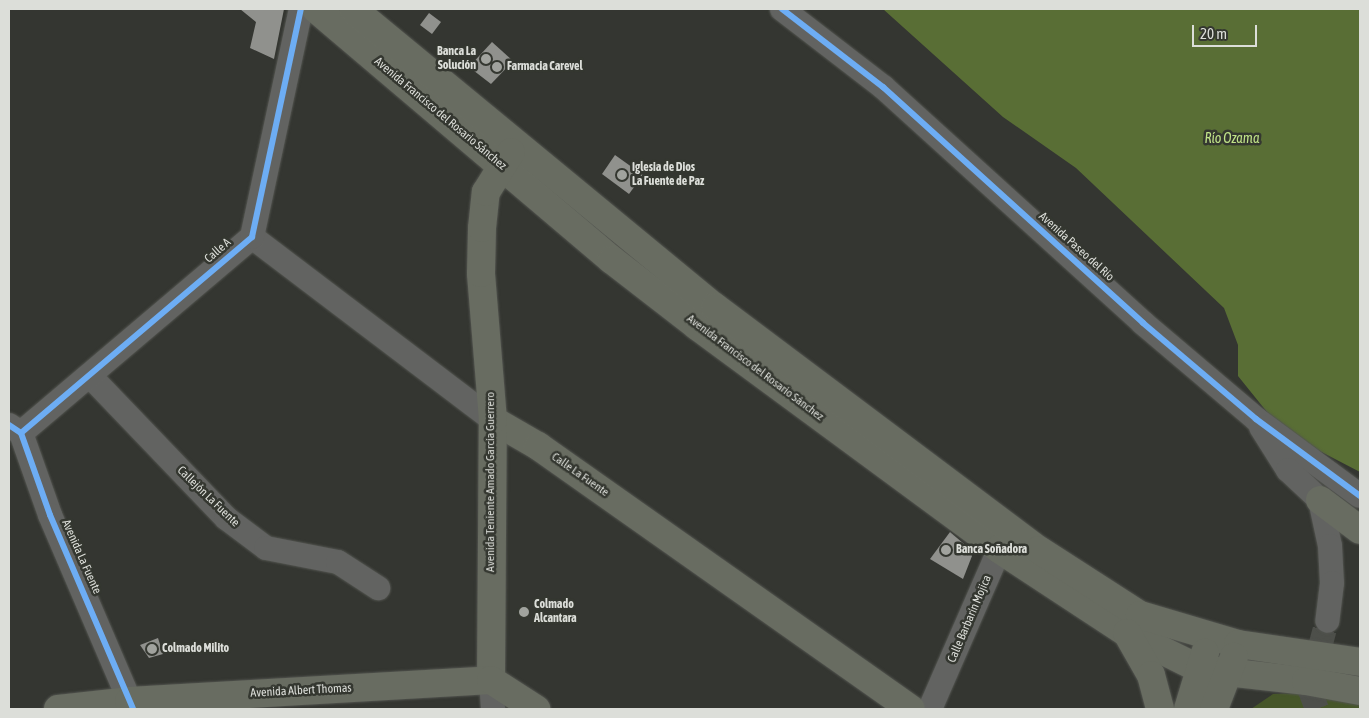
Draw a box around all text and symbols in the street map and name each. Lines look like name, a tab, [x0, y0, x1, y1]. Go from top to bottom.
scale bar	[1194, 15, 1259, 47]
text: 20 m	[1200, 25, 1227, 42]
place label: Banca La Solución	[437, 45, 476, 73]
marker: Banca La Solución	[480, 53, 492, 65]
street label: Avenida Francisco del Rosario Sánchez	[371, 55, 509, 173]
place label: Farmacia Carevel	[507, 60, 583, 74]
marker: Farmacia Carevel	[491, 61, 503, 73]
water label: Río Ozama	[1205, 130, 1259, 146]
place label: Iglesia de Dios La Fuente de Paz	[632, 161, 704, 189]
marker: Iglesia de Dios La Fuente de Paz	[616, 169, 628, 181]
street label: Avenida Paseo del Río	[1035, 209, 1117, 285]
street label: Calle A	[202, 236, 234, 266]
street label: Avenida Francisco del Rosario Sánchez	[684, 312, 826, 424]
street label: Avenida Teniente Amado García Guerrero	[484, 392, 498, 572]
street label: Calle La Fuente	[549, 450, 611, 500]
street label: Callejón La Fuente	[174, 464, 242, 530]
street label: Avenida La Fuente	[58, 517, 104, 597]
place label: Banca Soñadora	[956, 543, 1027, 557]
marker: Banca Soñadora	[940, 544, 952, 556]
street label: Calle Barbarín Mojica	[945, 573, 995, 665]
place label: Colmado Alcantara	[534, 598, 577, 626]
marker: Colmado Alcantara	[518, 606, 530, 618]
place label: Colmado Milito	[162, 642, 229, 656]
marker: Colmado Milito	[146, 643, 158, 655]
street label: Avenida Albert Thomas	[250, 681, 352, 701]

